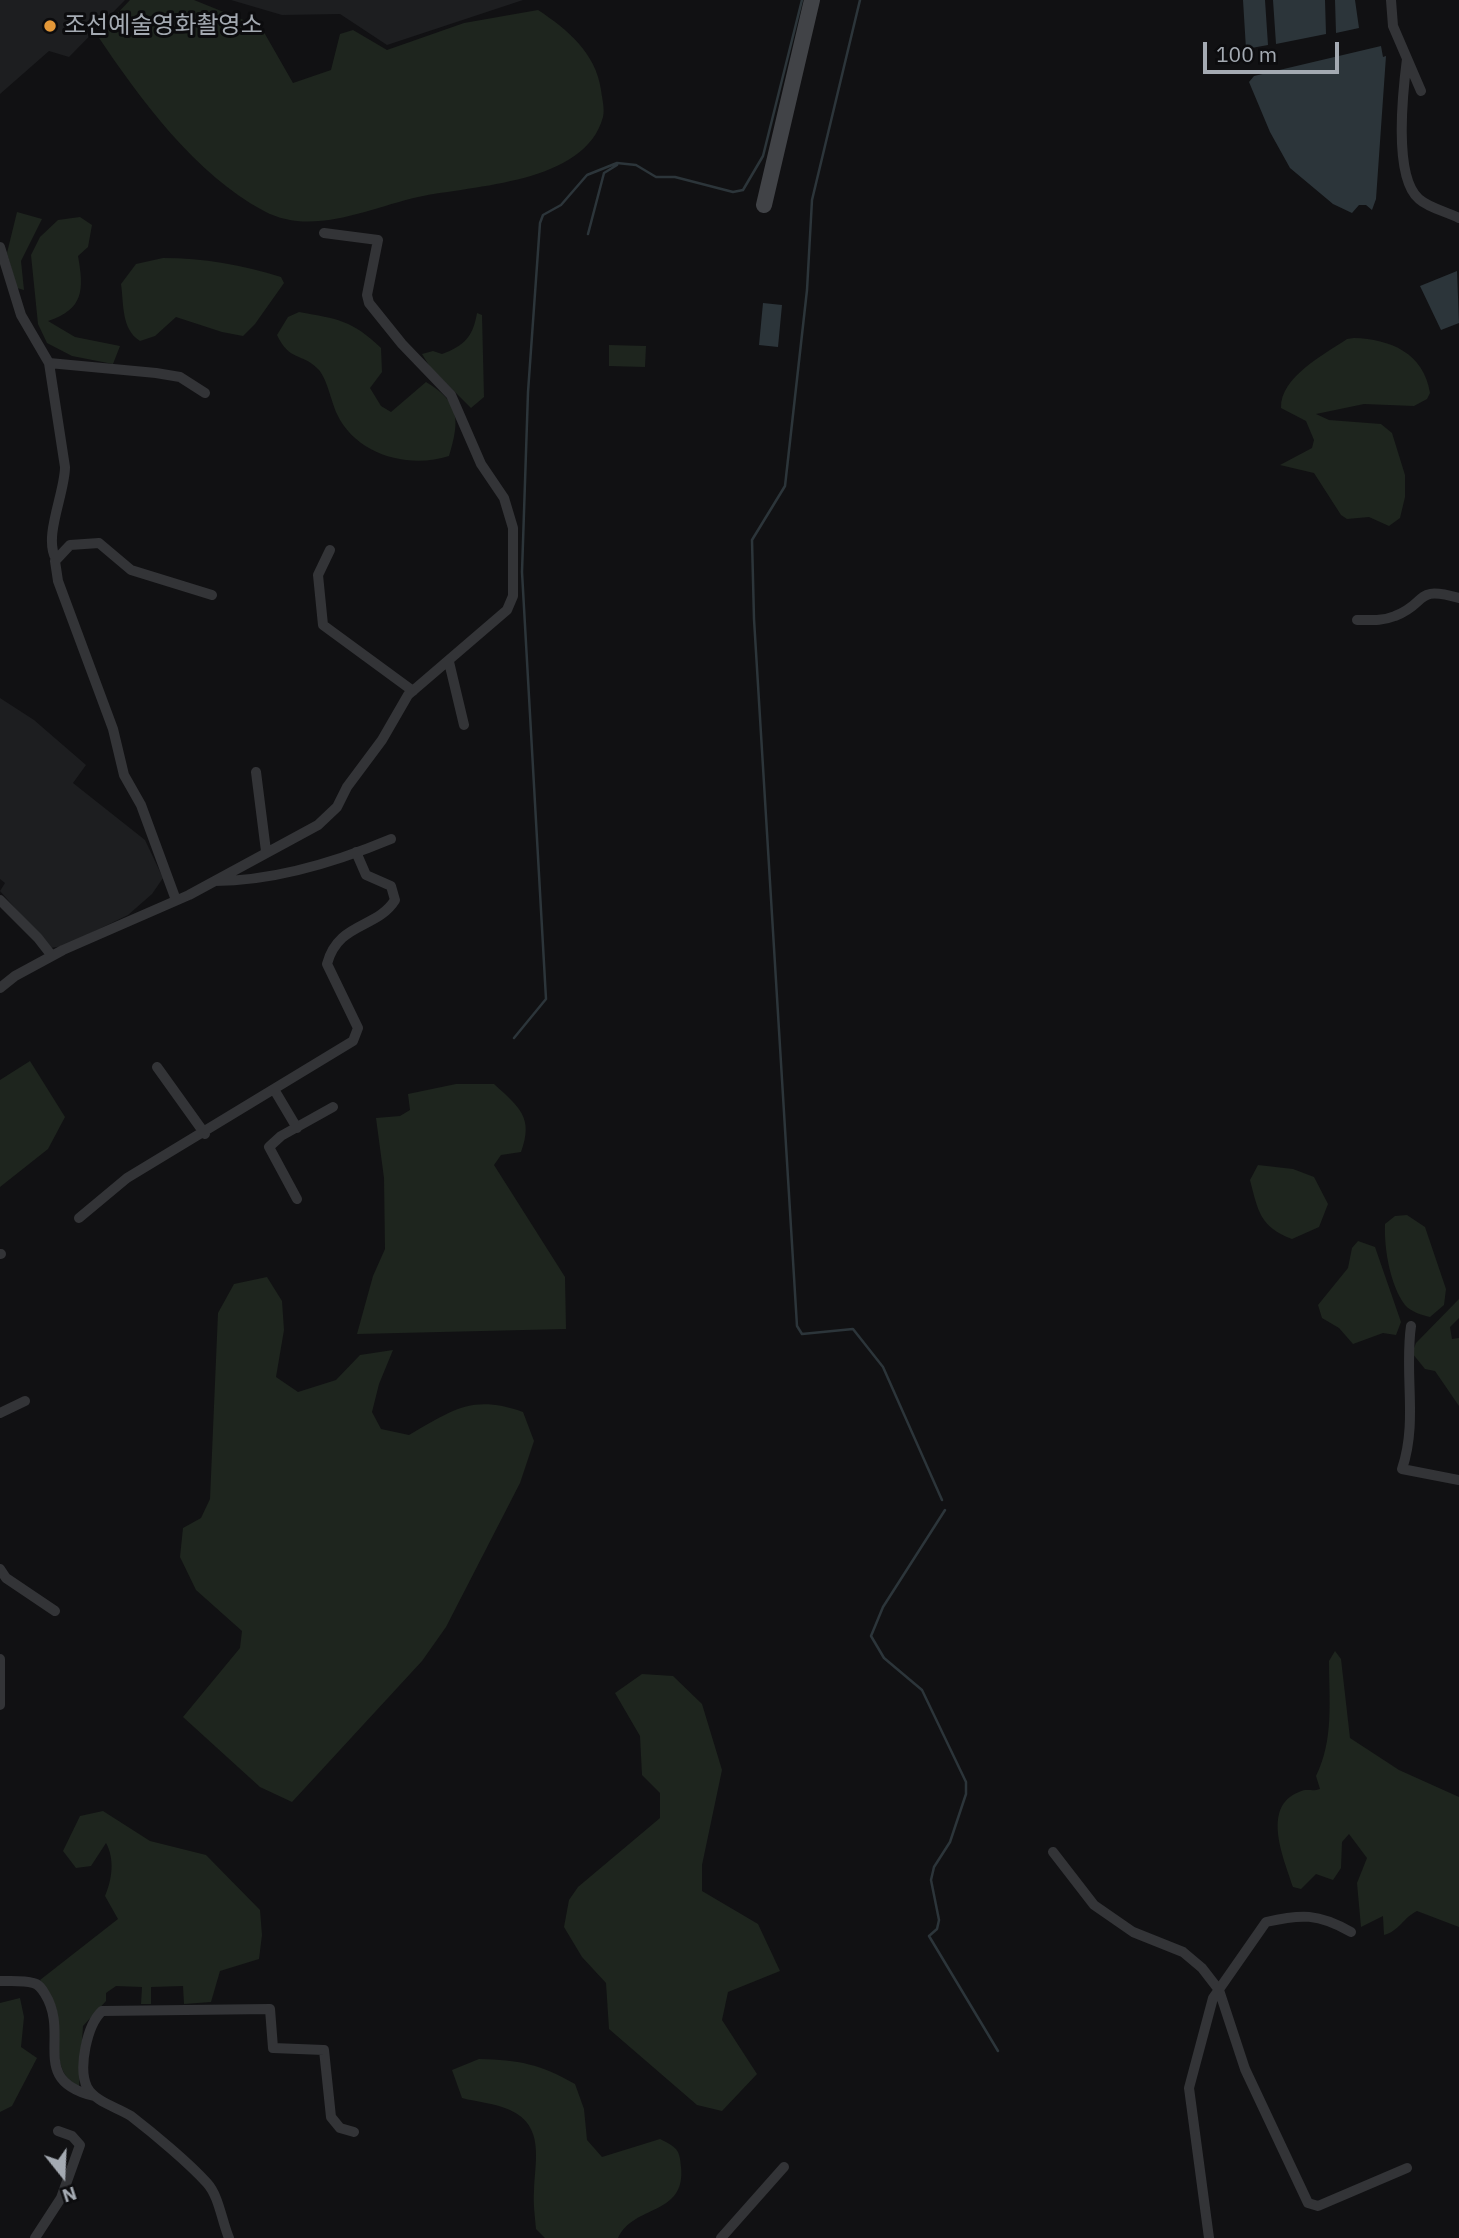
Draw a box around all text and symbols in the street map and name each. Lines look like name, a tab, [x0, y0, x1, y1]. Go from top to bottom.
place label: 조선예술영화촬영소	[64, 12, 263, 40]
marker: 조선예술영화촬영소	[42, 18, 58, 34]
scale bar	[1207, 28, 1344, 72]
text: 100 m	[1216, 40, 1277, 68]
north arrow	[28, 2140, 98, 2210]
text: N	[59, 2181, 80, 2209]

